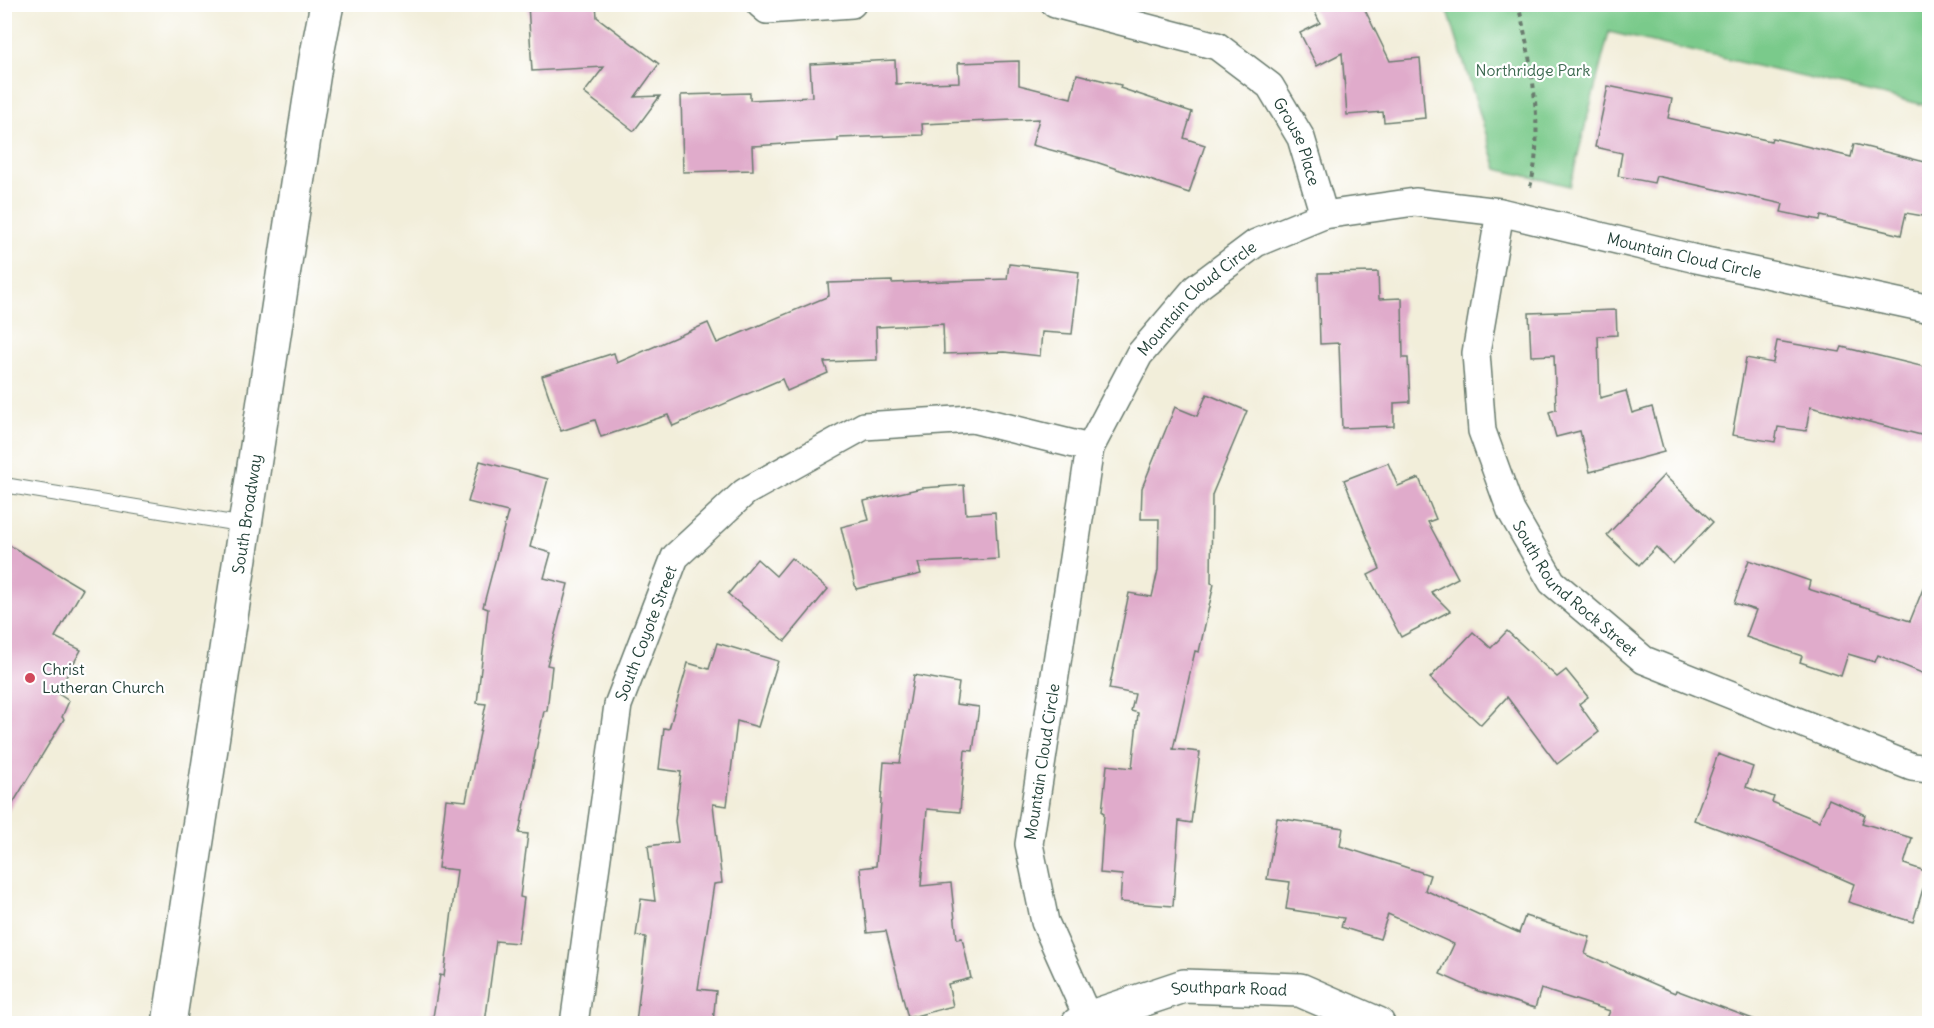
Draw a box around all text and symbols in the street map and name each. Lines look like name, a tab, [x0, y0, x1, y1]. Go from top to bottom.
park label: Northridge Park	[1476, 60, 1591, 80]
street label: Grouse Place	[1269, 94, 1325, 188]
street label: Mountain Cloud Circle	[1605, 228, 1764, 283]
street label: Mountain Cloud Circle	[1133, 237, 1260, 360]
street label: South Broadway	[228, 453, 266, 575]
street label: South Round Rock Street	[1509, 517, 1642, 660]
street label: South Coyote Street	[611, 562, 681, 704]
place label: Christ Lutheran Church	[42, 659, 164, 697]
marker: Christ Lutheran Church	[23, 671, 37, 685]
street label: Mountain Cloud Circle	[1020, 682, 1064, 841]
street label: Southpark Road	[1169, 976, 1288, 1000]

